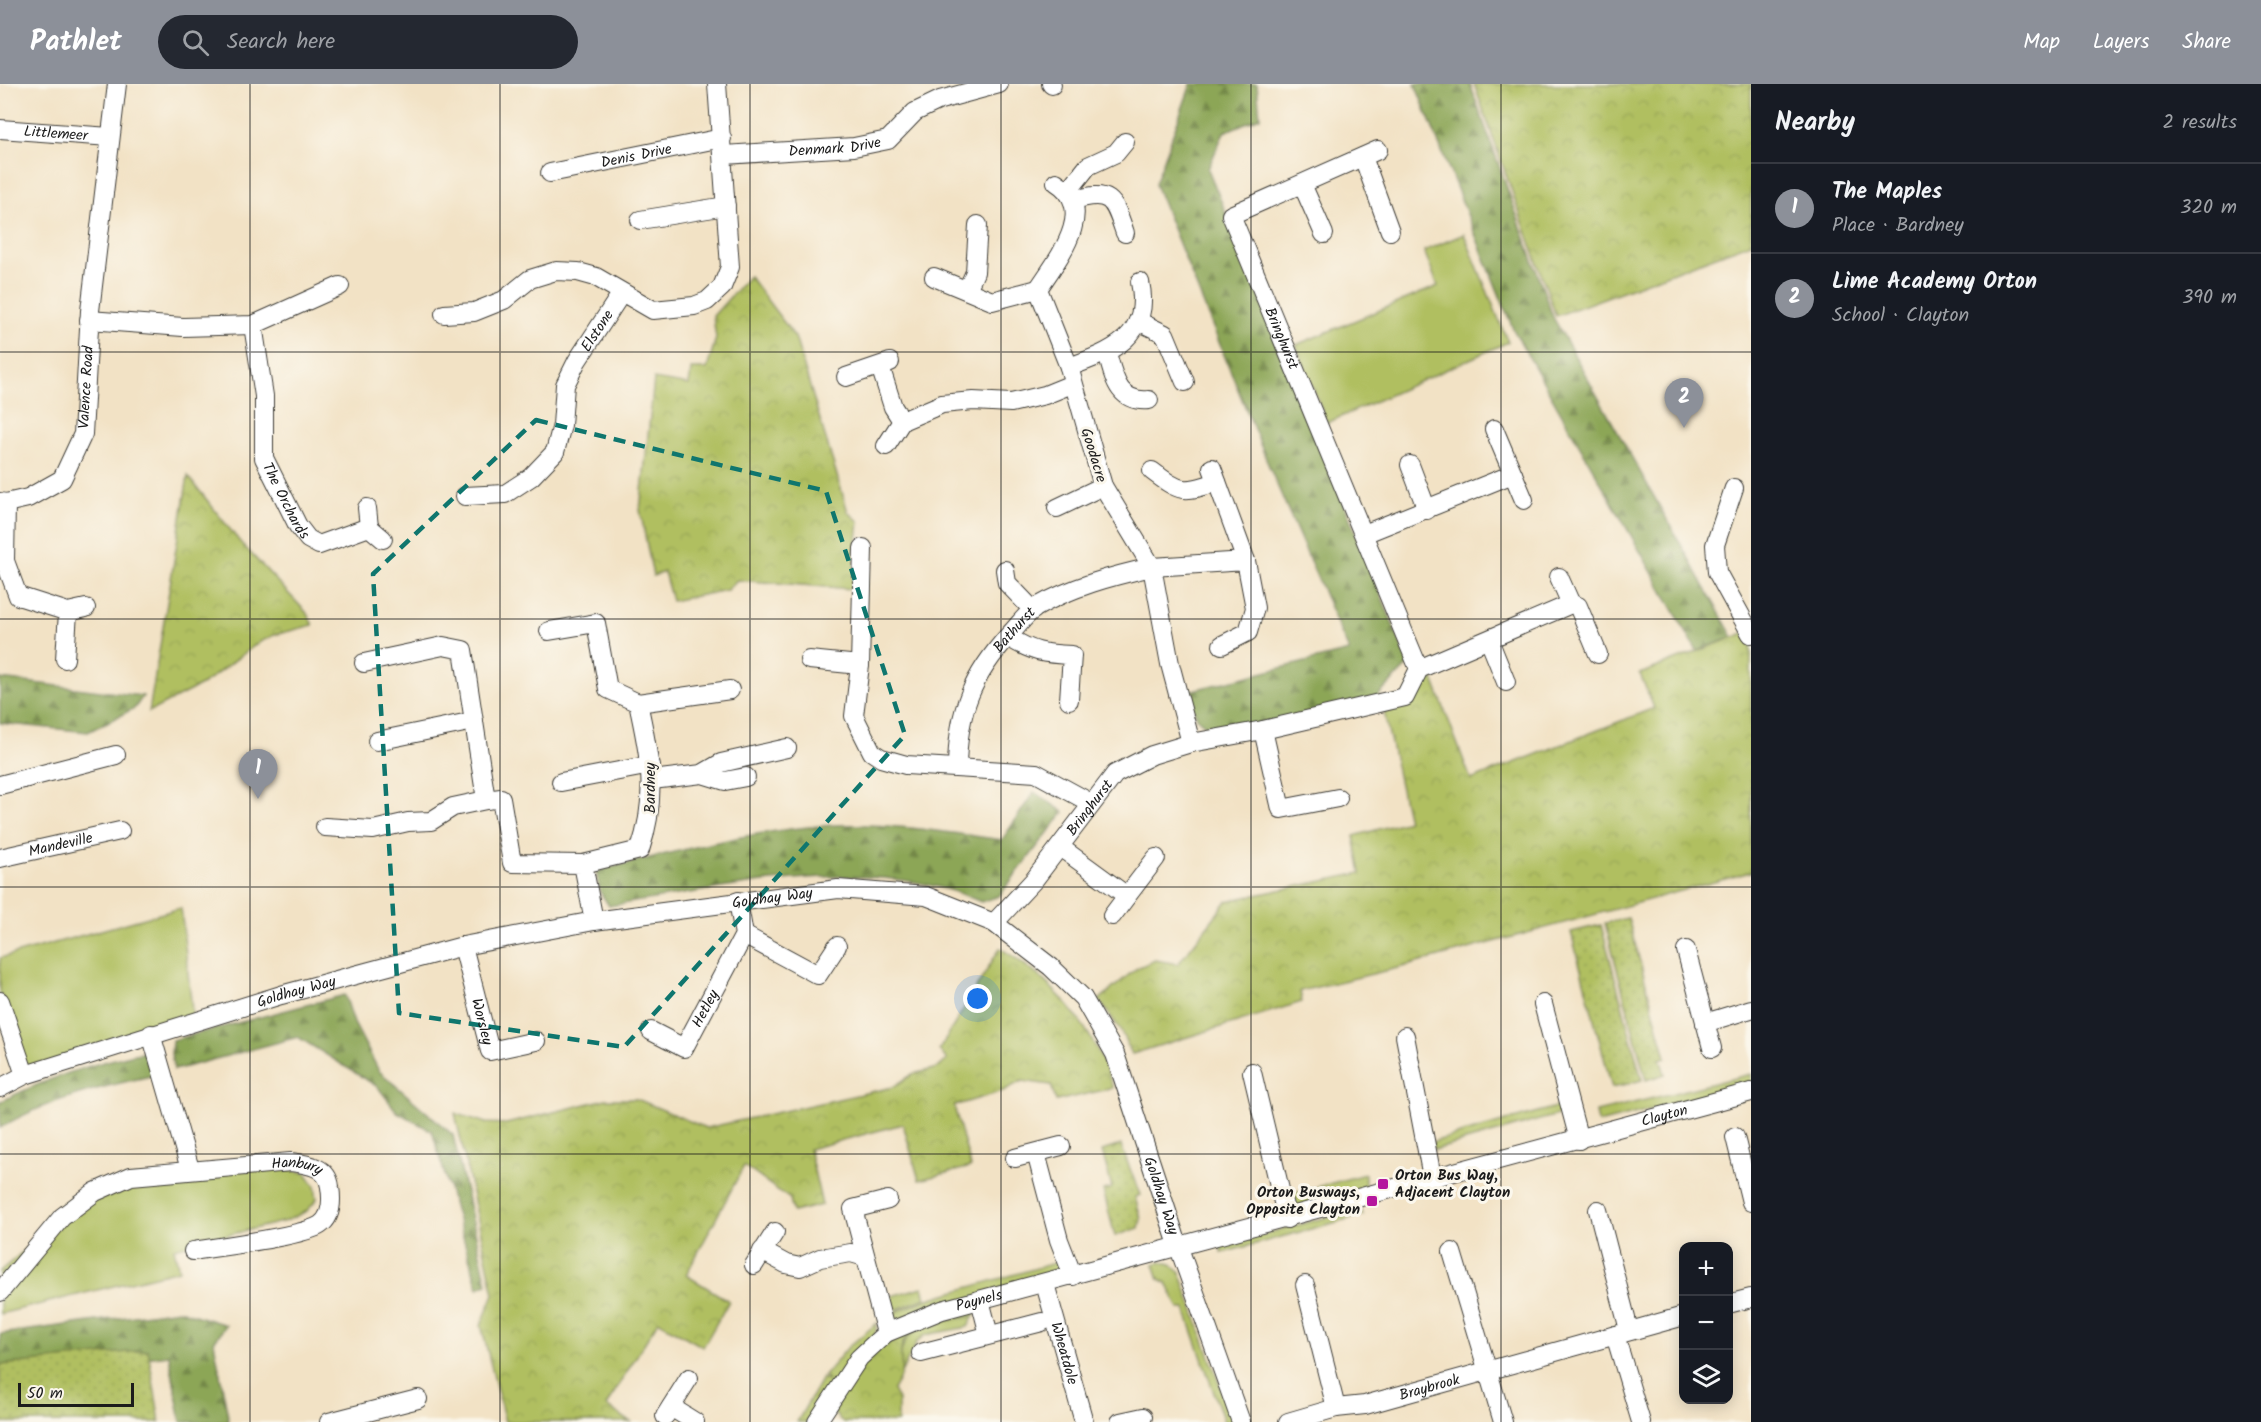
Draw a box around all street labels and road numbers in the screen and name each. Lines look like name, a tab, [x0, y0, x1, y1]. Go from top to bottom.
street label: Littlemeer	[23, 120, 90, 148]
street label: Denmark Drive	[788, 131, 883, 164]
street label: Denis Drive	[599, 137, 674, 175]
street label: Bringhurst	[1257, 304, 1305, 374]
street label: Elstone	[575, 305, 621, 357]
street label: Valence Road	[72, 345, 101, 430]
street label: Goodacre	[1073, 425, 1113, 486]
street label: The Orchards	[255, 459, 316, 545]
street label: Bathurst	[987, 601, 1042, 659]
street label: Bardney	[639, 762, 663, 813]
street label: Bringhurst	[1061, 775, 1120, 841]
street label: Mandeville	[26, 826, 95, 864]
street label: Goldhay Way	[731, 881, 815, 916]
street label: Goldhay Way	[254, 970, 340, 1015]
street label: Hetley	[686, 985, 726, 1032]
street label: Worsley	[464, 996, 499, 1049]
street label: Clayton	[1639, 1099, 1691, 1134]
street label: Hanbury	[270, 1151, 328, 1183]
street label: Goldhay Way	[1137, 1154, 1185, 1239]
street label: Paynels	[953, 1283, 1006, 1319]
street label: Wheatdole	[1043, 1319, 1084, 1388]
street label: Braybrook	[1397, 1368, 1464, 1408]

